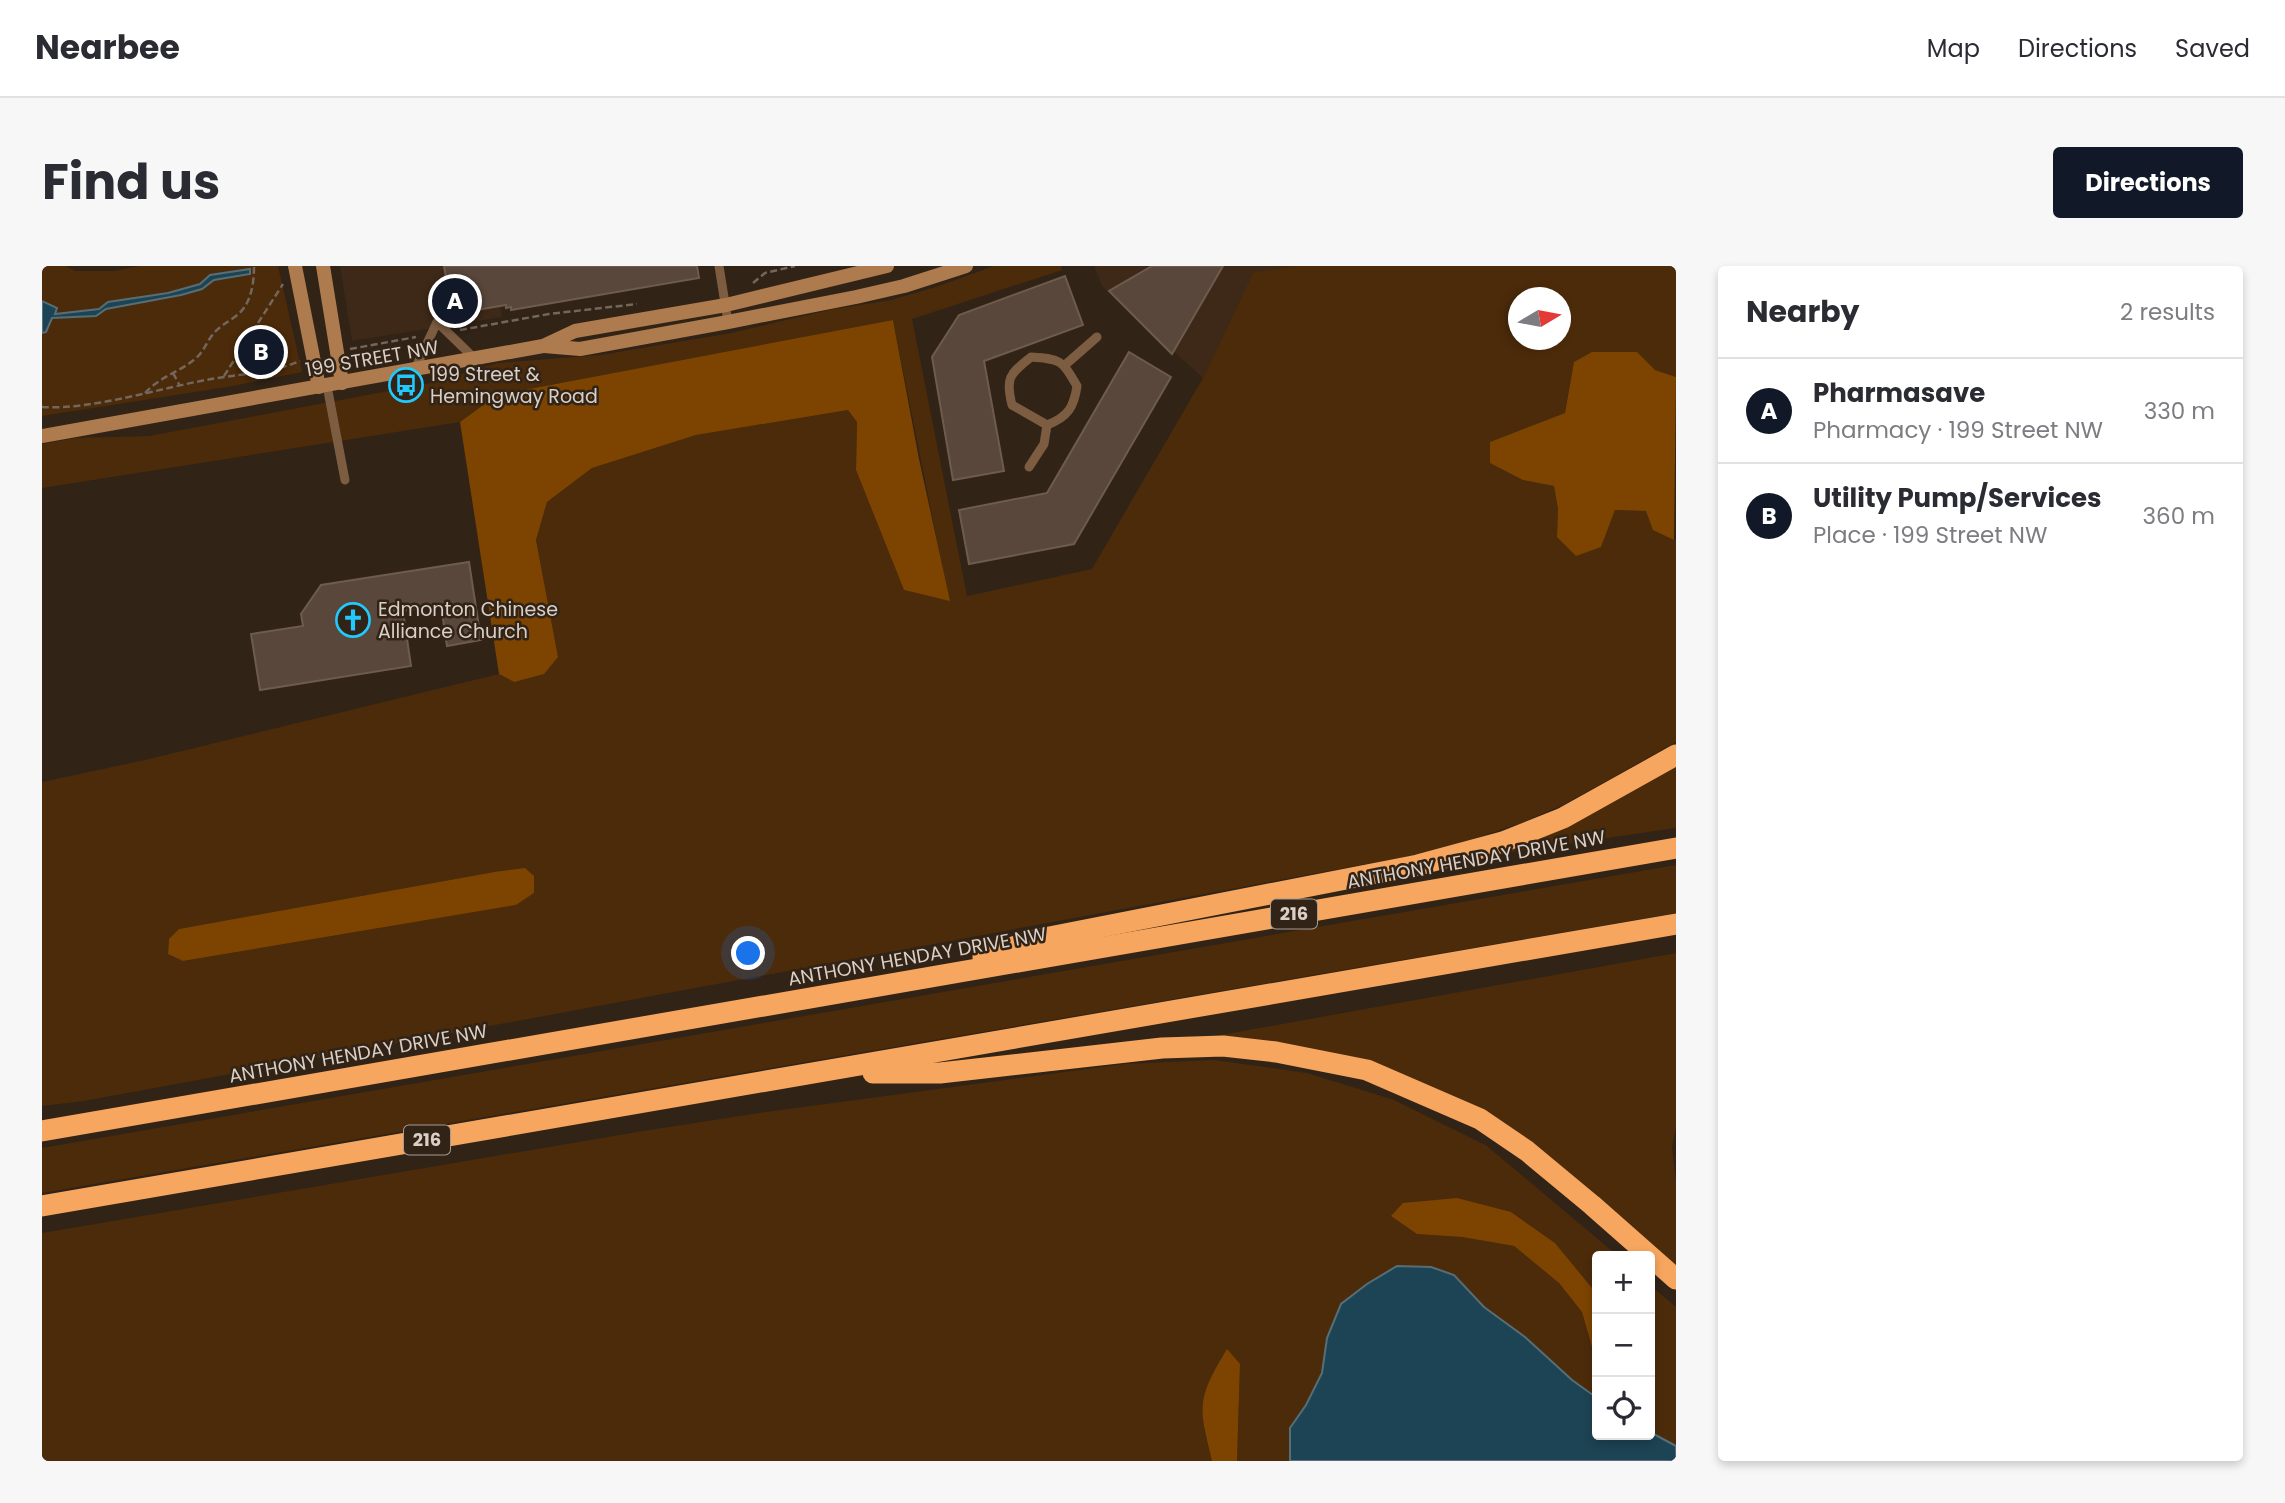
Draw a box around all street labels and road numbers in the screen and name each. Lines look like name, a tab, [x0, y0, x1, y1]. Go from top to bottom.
street label: 199 STREET NW	[303, 333, 441, 383]
street label: ANTHONY HENDAY DRIVE NW	[1345, 823, 1608, 896]
road number: 216	[1271, 900, 1317, 928]
street label: ANTHONY HENDAY DRIVE NW	[786, 920, 1049, 993]
street label: ANTHONY HENDAY DRIVE NW	[227, 1017, 490, 1090]
road number: 216	[404, 1126, 450, 1154]

